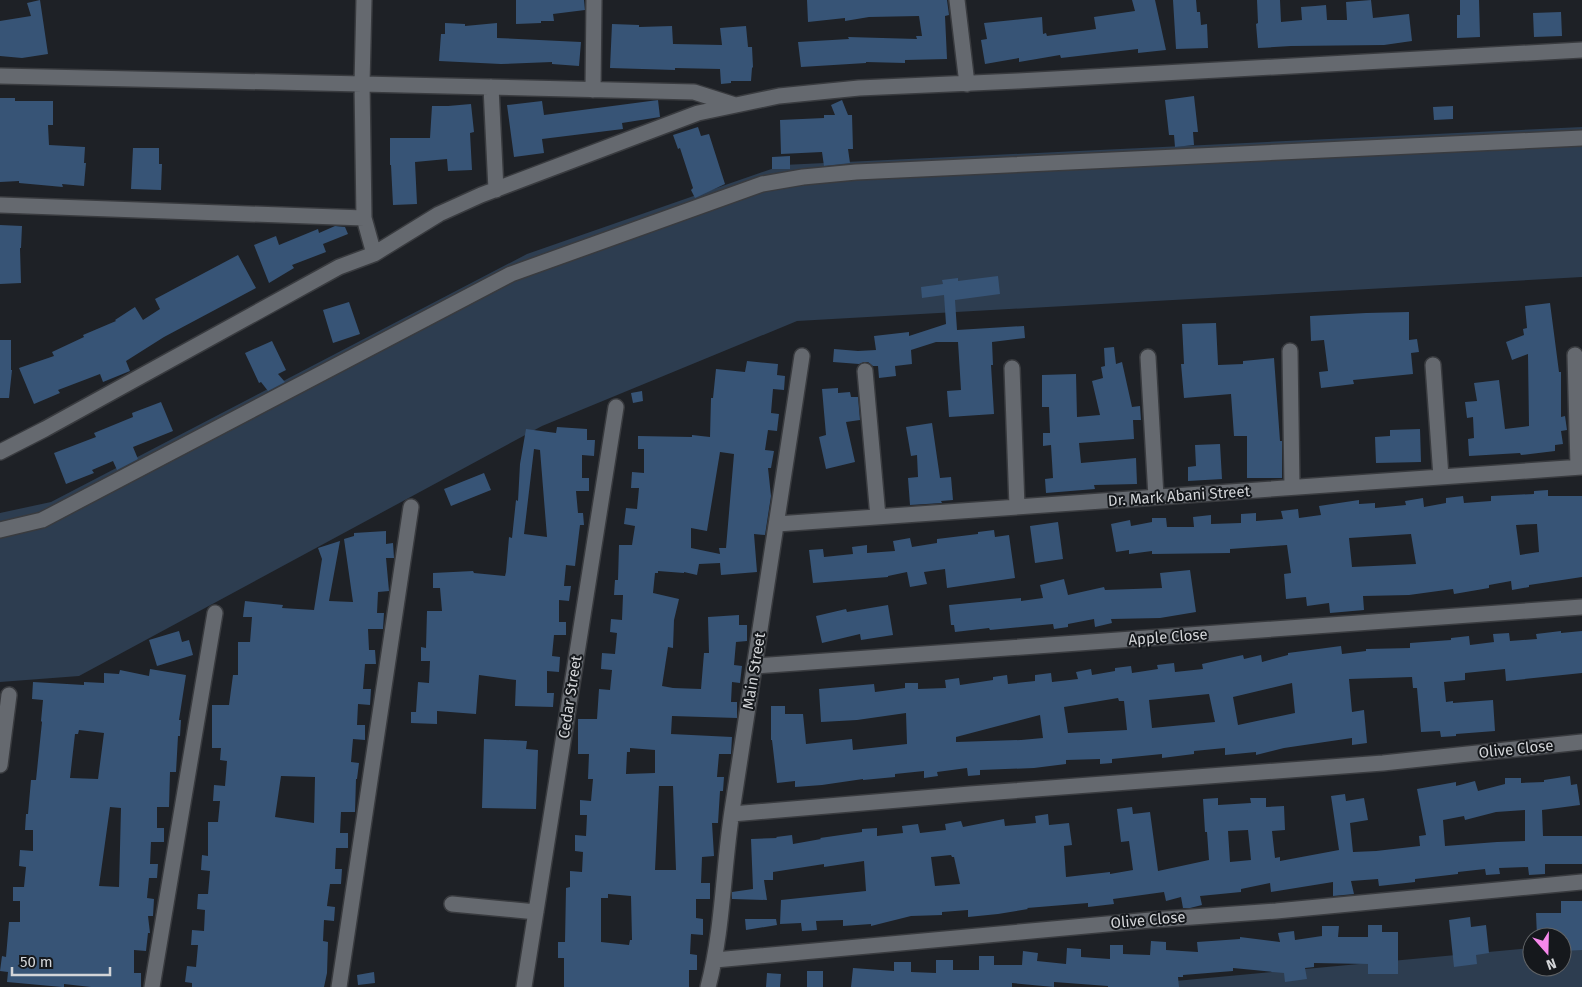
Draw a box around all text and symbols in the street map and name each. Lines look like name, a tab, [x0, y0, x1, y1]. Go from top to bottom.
street label: Dr. Mark Abani Street	[1107, 482, 1251, 510]
street label: Apple Close	[1128, 625, 1208, 649]
street label: Main Street	[739, 631, 769, 711]
street label: Cedar Street	[555, 654, 586, 740]
street label: Olive Close	[1478, 736, 1554, 762]
street label: Olive Close	[1110, 908, 1186, 932]
north arrow	[1522, 927, 1572, 977]
scale bar	[12, 944, 110, 976]
text: 50 m	[20, 953, 53, 971]
text: N	[1544, 954, 1559, 973]

